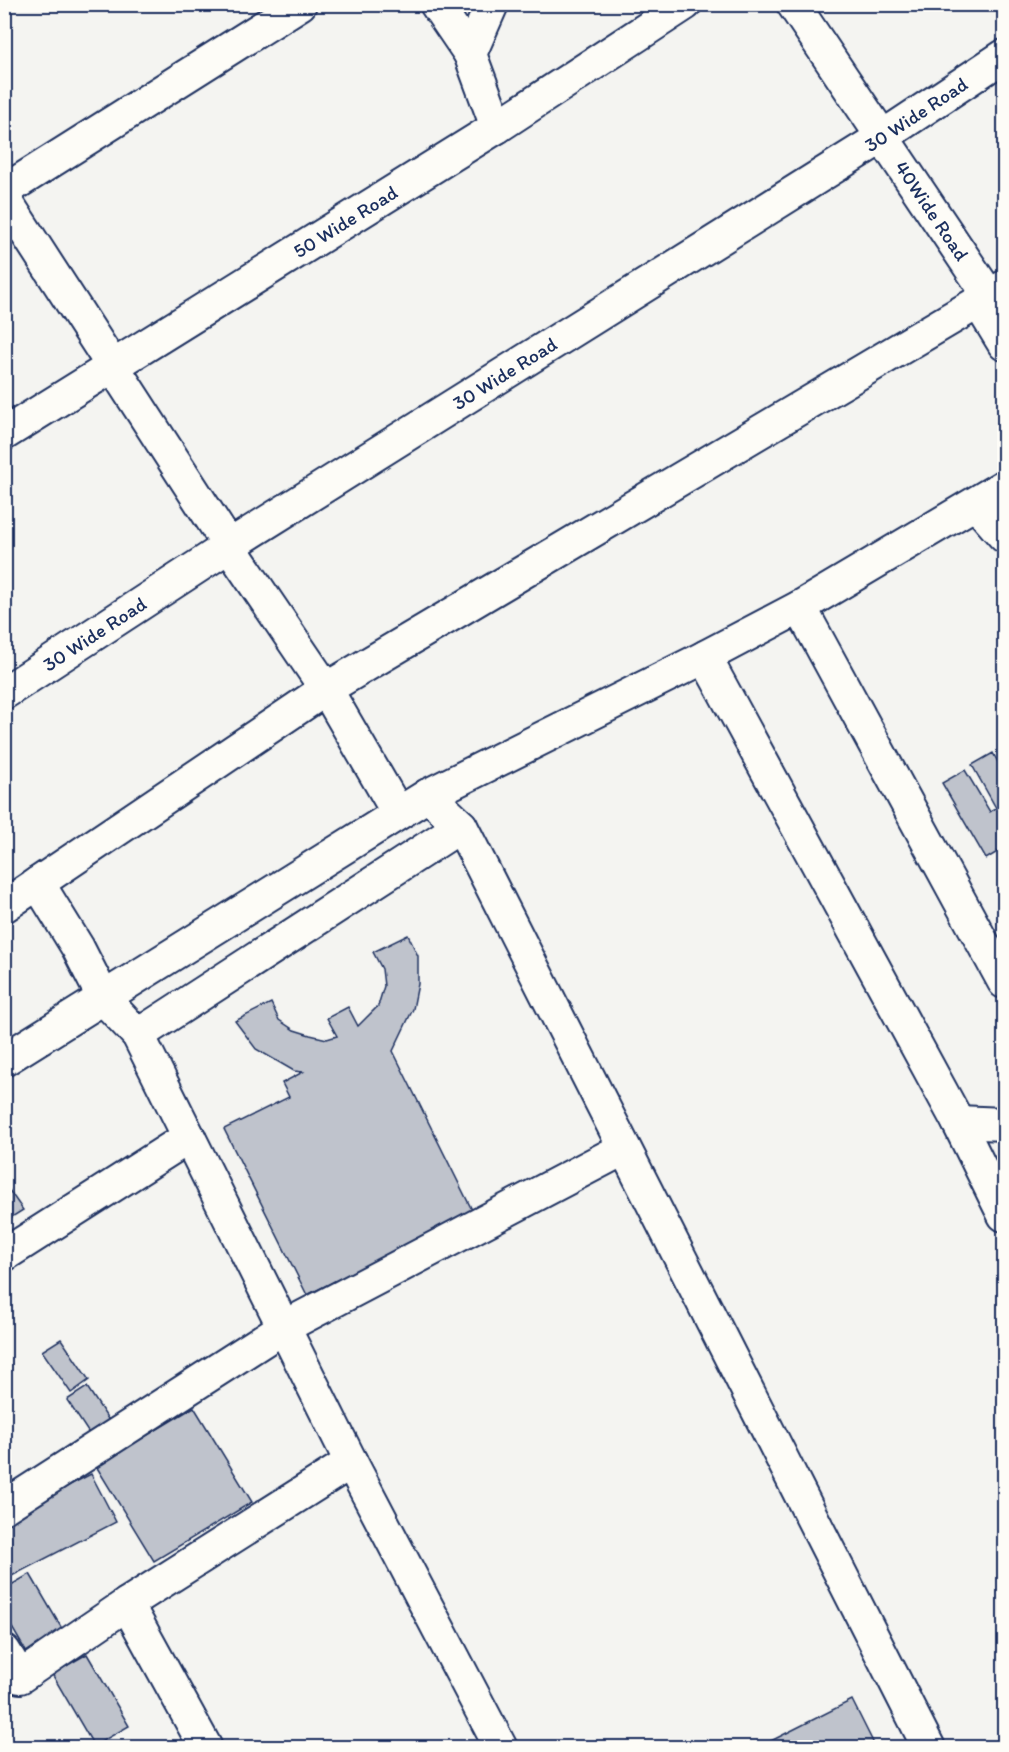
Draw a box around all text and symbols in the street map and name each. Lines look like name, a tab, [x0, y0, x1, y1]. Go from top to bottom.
street label: 30 Wide Road	[860, 71, 972, 157]
street label: 40Wide Road	[890, 156, 974, 265]
street label: 50 Wide Road	[289, 180, 402, 263]
street label: 30 Wide Road	[448, 332, 562, 415]
street label: 30 Wide Road	[38, 591, 151, 676]

